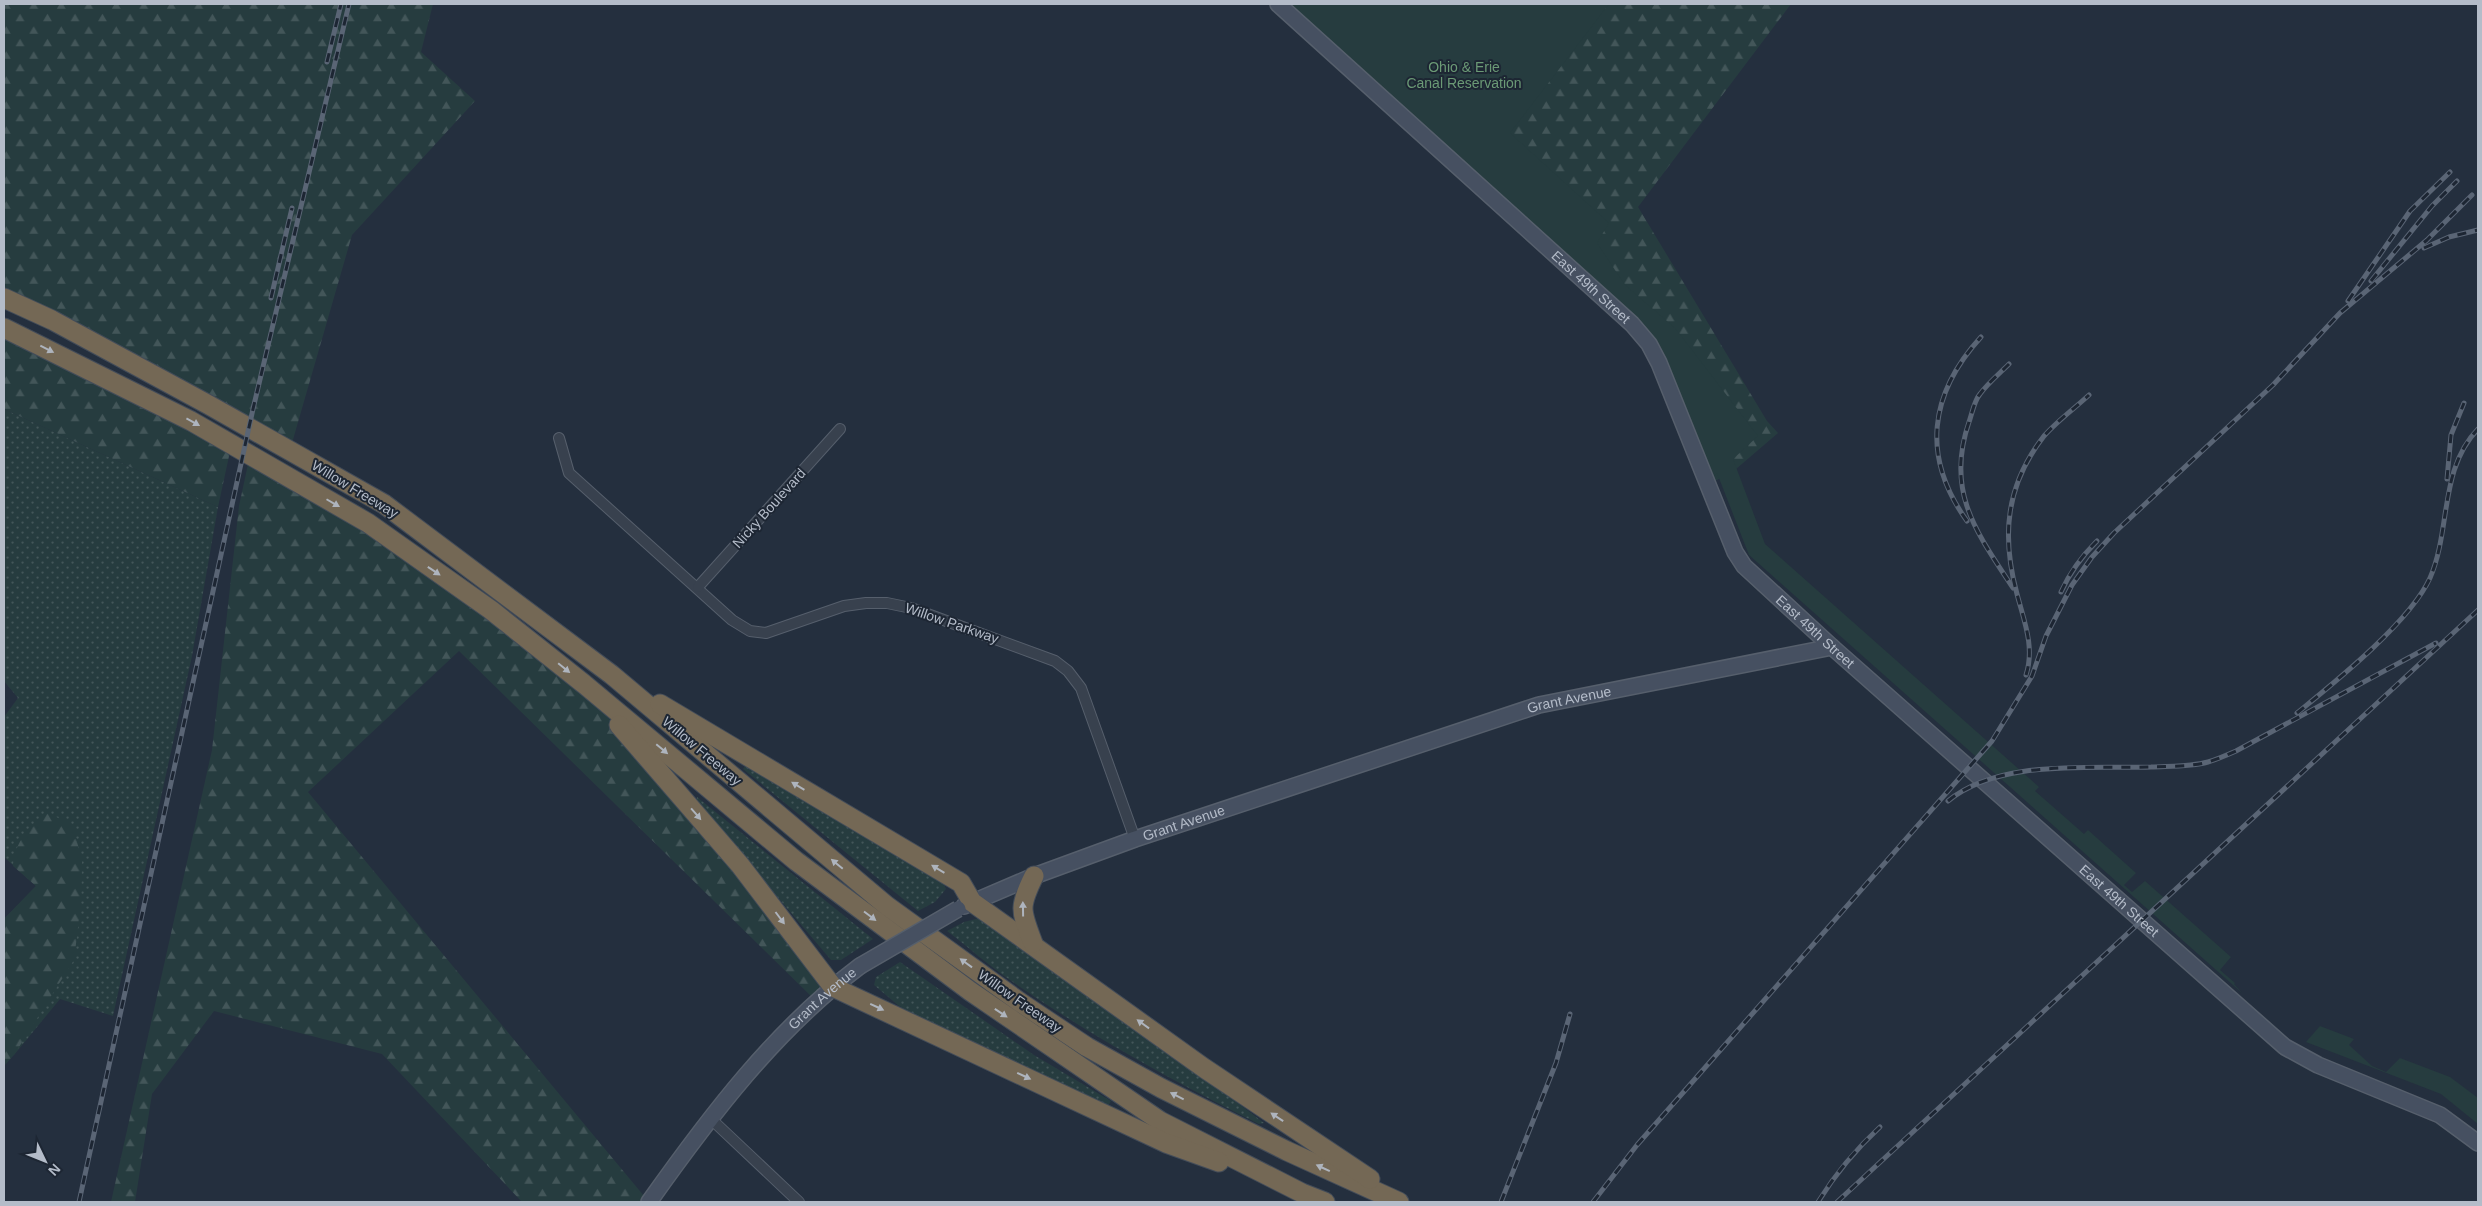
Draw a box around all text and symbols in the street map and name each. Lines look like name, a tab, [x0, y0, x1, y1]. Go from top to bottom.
park label: Ohio & Erie Canal Reservation	[1406, 59, 1522, 91]
street label: East 49th Street	[1548, 247, 1634, 327]
one-way arrow	[40, 345, 55, 353]
one-way arrow	[186, 418, 199, 427]
street label: Willow Freeway	[309, 457, 401, 521]
street label: Nicky Boulevard	[729, 465, 809, 551]
one-way arrow	[327, 499, 340, 508]
one-way arrow	[428, 566, 441, 576]
street label: East 49th Street	[1773, 592, 1858, 671]
street label: Willow Parkway	[903, 599, 1001, 647]
one-way arrow	[558, 662, 571, 673]
street label: Grant Avenue	[1525, 683, 1613, 716]
street label: Willow Freeway	[659, 713, 745, 789]
one-way arrow	[655, 743, 668, 754]
one-way arrow	[792, 781, 805, 790]
street label: Grant Avenue	[1141, 802, 1227, 844]
one-way arrow	[690, 807, 701, 820]
one-way arrow	[831, 858, 843, 870]
street label: East 49th Street	[2076, 861, 2162, 940]
one-way arrow	[932, 864, 945, 873]
one-way arrow	[1019, 901, 1027, 917]
one-way arrow	[775, 911, 785, 925]
one-way arrow	[863, 911, 876, 922]
one-way arrow	[959, 958, 972, 968]
street label: Grant Avenue	[785, 964, 859, 1033]
street label: Willow Freeway	[975, 966, 1065, 1036]
one-way arrow	[870, 1004, 884, 1012]
one-way arrow	[994, 1008, 1008, 1018]
one-way arrow	[1137, 1019, 1150, 1029]
one-way arrow	[1017, 1072, 1031, 1080]
one-way arrow	[1170, 1092, 1184, 1100]
one-way arrow	[1270, 1112, 1284, 1121]
north arrow	[20, 1136, 70, 1186]
text: N	[45, 1161, 64, 1179]
one-way arrow	[1316, 1163, 1330, 1171]

